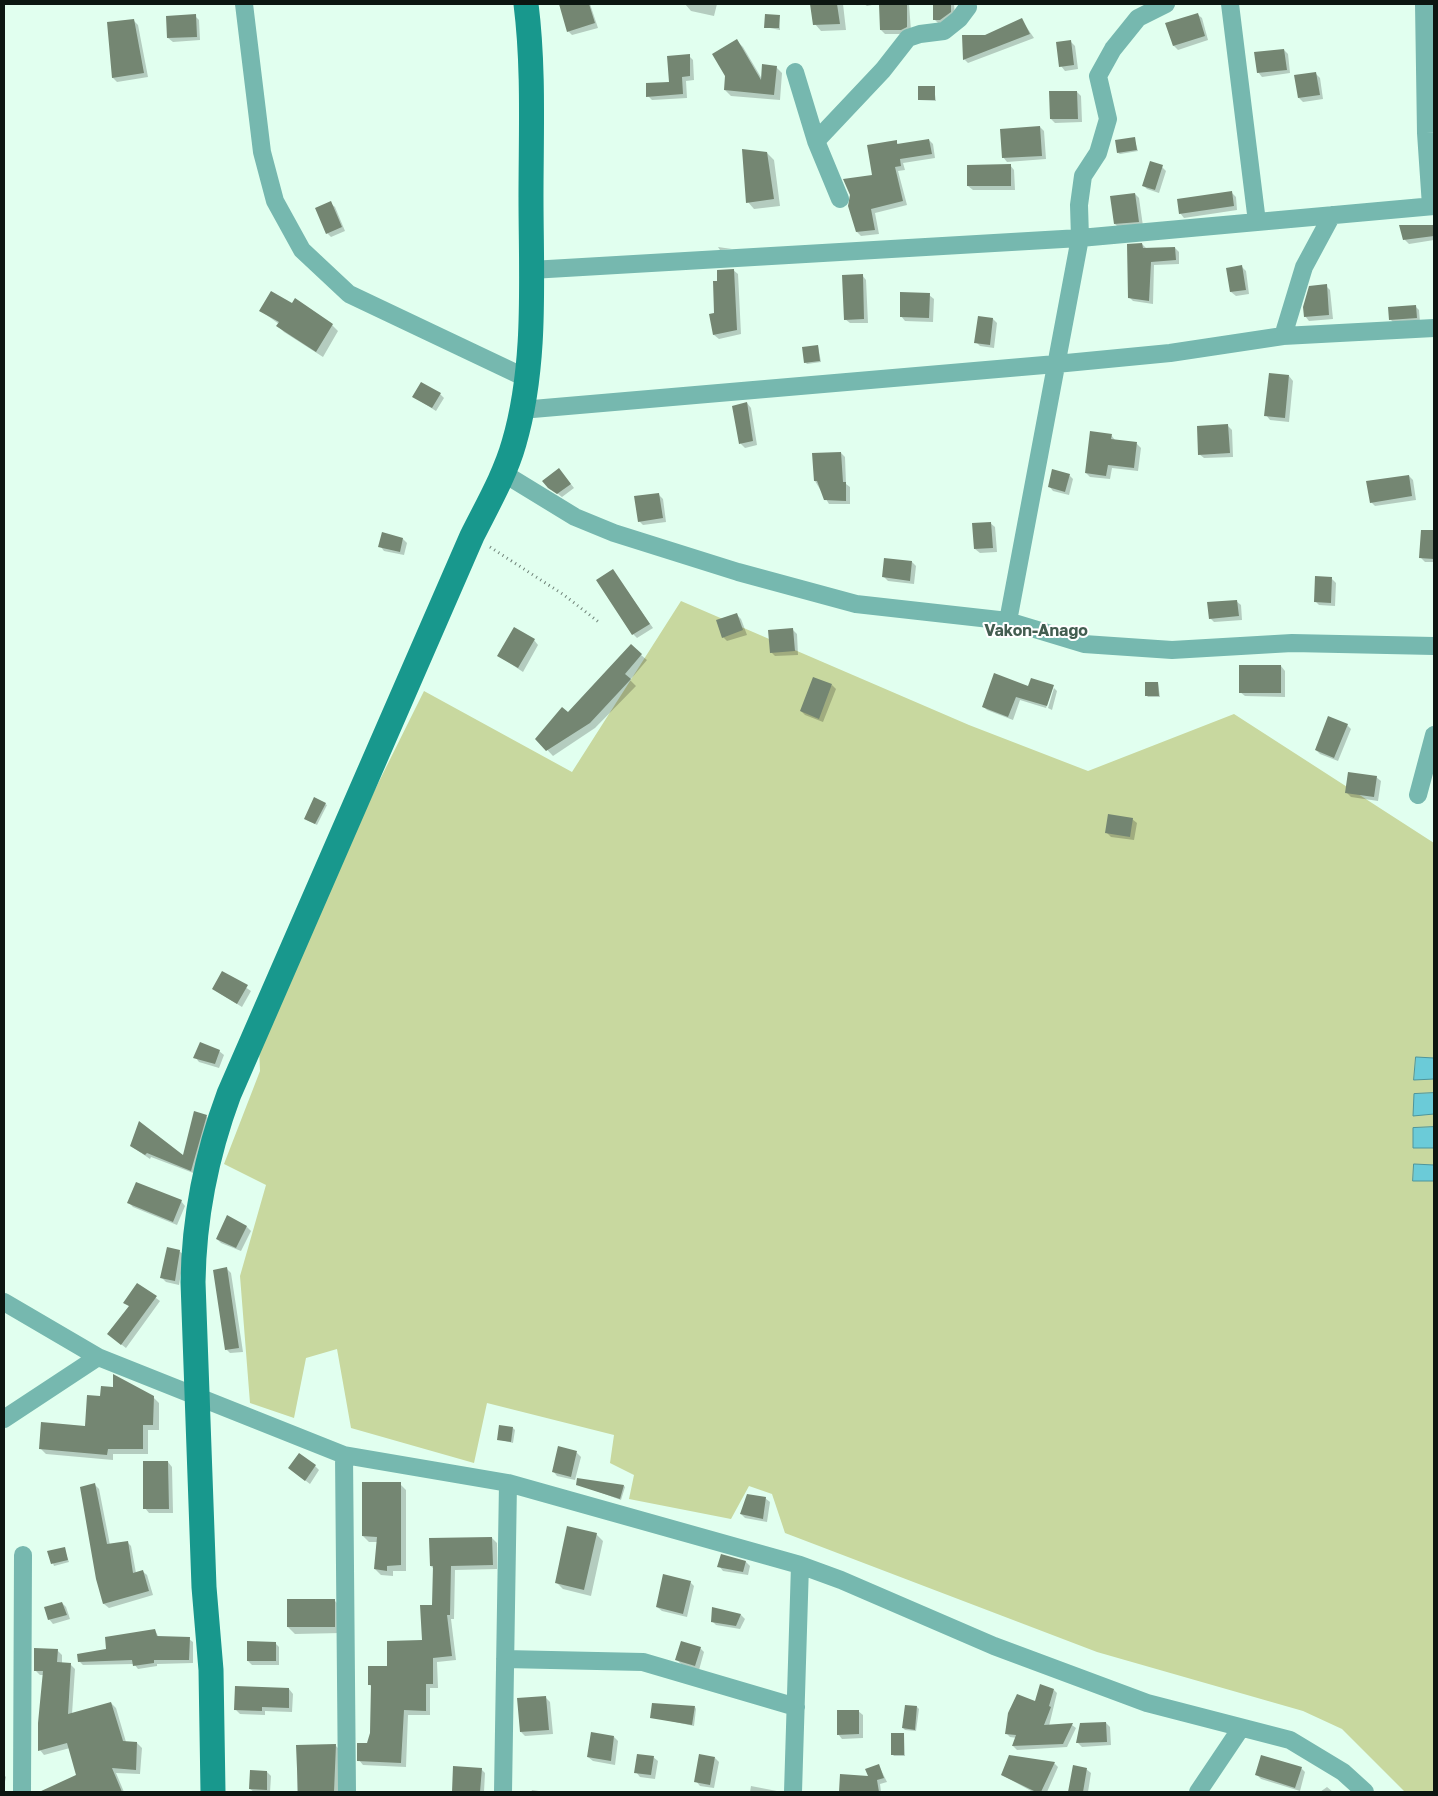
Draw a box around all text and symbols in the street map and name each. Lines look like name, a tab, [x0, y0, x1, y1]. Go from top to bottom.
district label: Vakon-Anago	[984, 621, 1088, 641]

